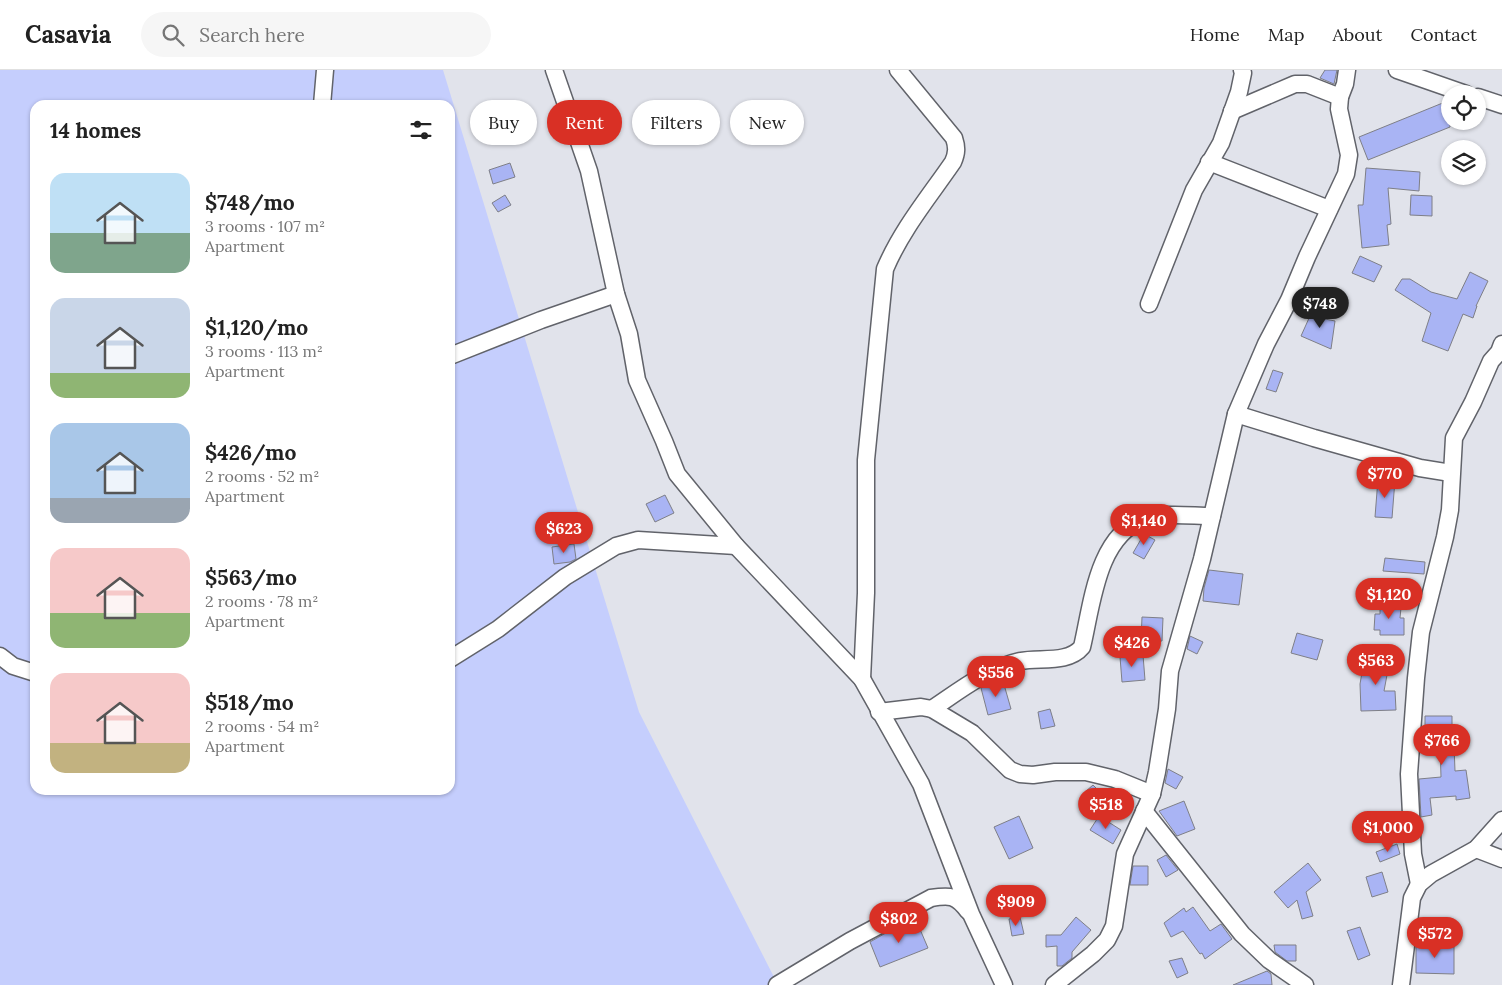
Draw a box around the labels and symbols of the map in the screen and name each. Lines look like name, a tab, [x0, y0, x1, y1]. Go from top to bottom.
pin: $748	[1290, 286, 1350, 329]
pin: $770	[1355, 456, 1415, 499]
pin: $1,140	[1103, 504, 1185, 546]
pin: $623	[534, 512, 594, 554]
pin: $1,120	[1348, 578, 1430, 620]
pin: $426	[1102, 626, 1162, 668]
pin: $563	[1346, 644, 1406, 686]
pin: $556	[966, 656, 1026, 698]
pin: $766	[1412, 724, 1472, 766]
pin: $518	[1076, 788, 1136, 830]
pin: $1,000	[1347, 810, 1429, 853]
pin: $909	[986, 884, 1046, 927]
pin: $802	[869, 902, 929, 944]
pin: $572	[1405, 916, 1465, 959]

